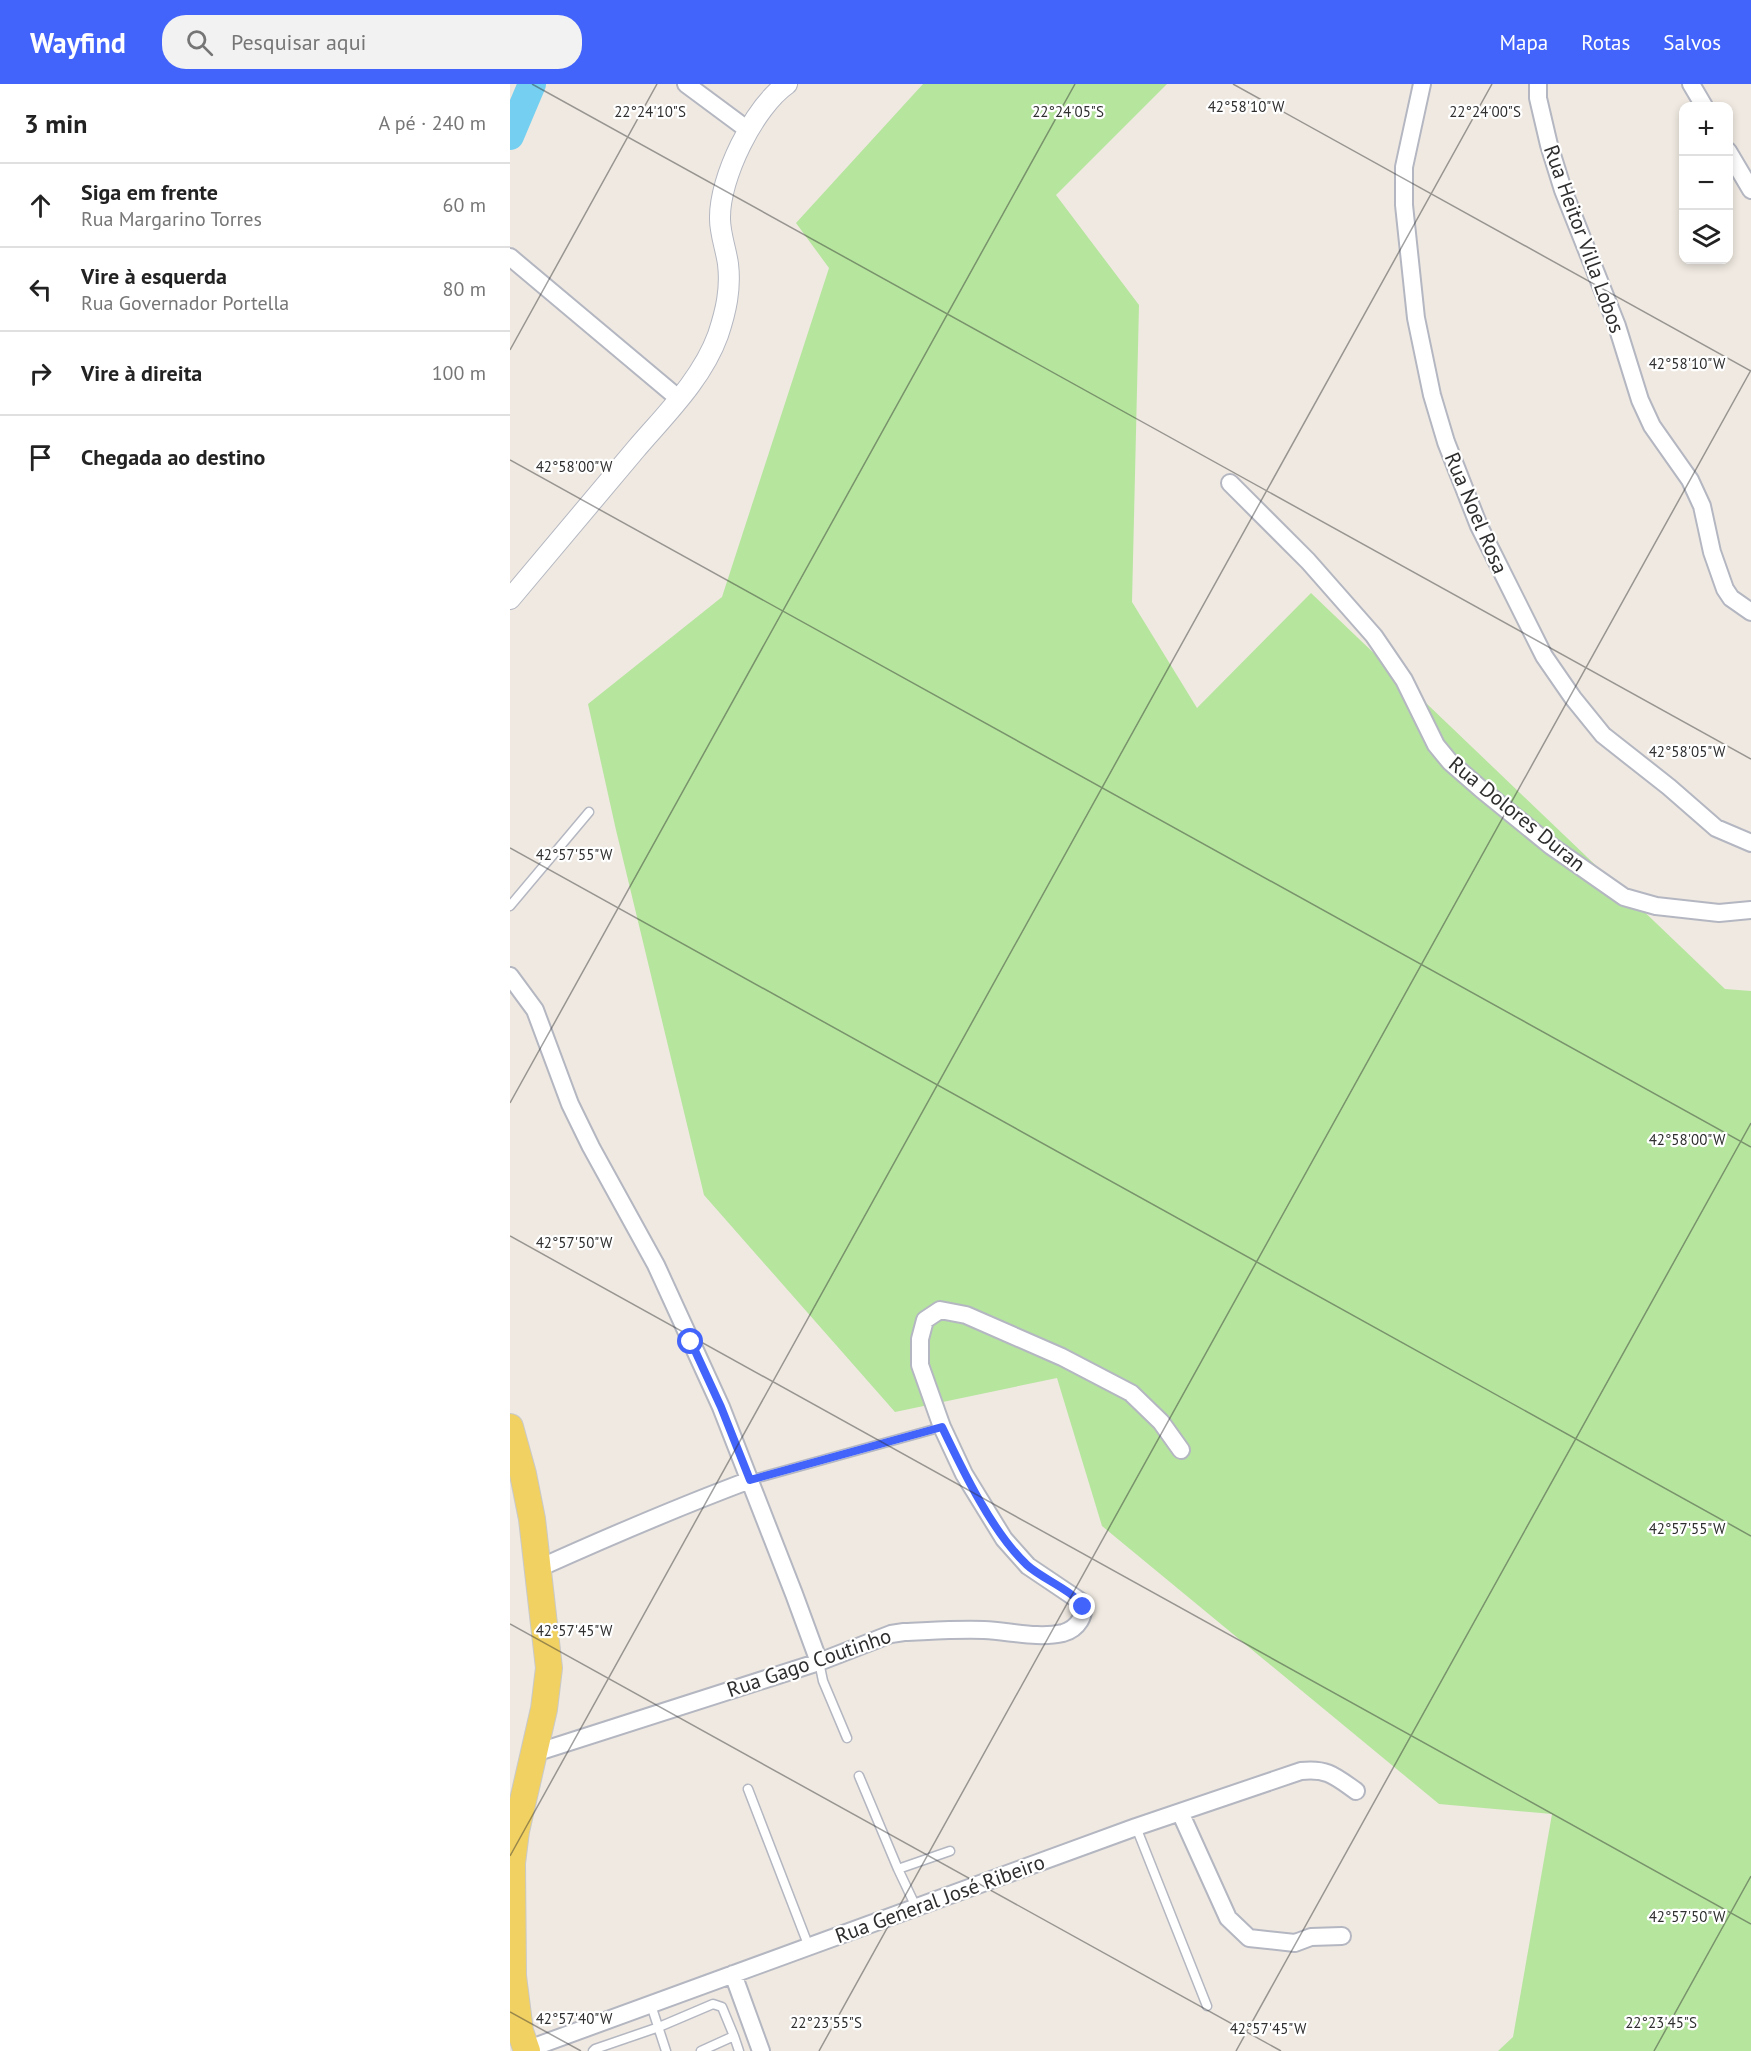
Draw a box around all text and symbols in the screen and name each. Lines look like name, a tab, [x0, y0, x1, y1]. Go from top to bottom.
search box	[162, 15, 582, 69]
text: Wayfind	[30, 24, 126, 61]
icon: search	[183, 26, 216, 59]
text: Pesquisar aqui	[231, 28, 366, 56]
text: Mapa	[1499, 29, 1548, 56]
text: Rotas	[1581, 29, 1630, 56]
text: Salvos	[1663, 29, 1721, 56]
text: 42°58'10"W	[1208, 97, 1285, 116]
text: 22°24'10"S	[614, 102, 686, 121]
text: 22°24'05"S	[1032, 102, 1104, 121]
text: 22°24'00"S	[1449, 102, 1521, 121]
map controls	[1679, 102, 1733, 264]
button: +	[1679, 102, 1733, 156]
text: 3 min	[24, 107, 87, 140]
text: A pé · 240 m	[379, 110, 486, 136]
street label: Rua Heitor Villa Lobos	[1538, 141, 1631, 337]
button: −	[1679, 156, 1733, 210]
text: Siga em frente	[81, 178, 218, 206]
icon: ahead	[24, 189, 57, 222]
text: 60 m	[443, 192, 486, 218]
text: Rua Margarino Torres	[81, 206, 262, 232]
button: layers	[1679, 210, 1733, 264]
text: Vire à esquerda	[81, 262, 227, 290]
icon: left	[24, 273, 57, 306]
text: 80 m	[443, 276, 486, 302]
text: Rua Governador Portella	[81, 290, 289, 316]
text: 42°58'10"W	[1649, 354, 1726, 373]
icon: right	[24, 357, 57, 390]
text: Vire à direita	[81, 359, 202, 387]
text: 100 m	[432, 360, 486, 386]
icon: arrive	[24, 441, 57, 474]
text: Chegada ao destino	[81, 443, 265, 471]
street label: Rua Noel Rosa	[1439, 448, 1514, 578]
text: 42°58'00"W	[536, 457, 613, 476]
text: 42°58'05"W	[1649, 742, 1726, 761]
street label: Rua Dolores Duran	[1443, 750, 1591, 877]
text: 42°57'55"W	[536, 845, 613, 864]
text: 42°58'00"W	[1649, 1130, 1726, 1149]
text: 42°57'50"W	[536, 1233, 613, 1252]
route start	[677, 1328, 703, 1354]
text: 42°57'55"W	[1649, 1519, 1726, 1538]
route end	[1069, 1593, 1095, 1619]
text: 42°57'45"W	[536, 1621, 613, 1640]
street label: Rua Gago Coutinho	[723, 1622, 894, 1703]
street label: Rua General José Ribeiro	[831, 1848, 1048, 1949]
text: 42°57'50"W	[1649, 1907, 1726, 1926]
text: 42°57'40"W	[536, 2009, 613, 2028]
text: 22°23'55"S	[790, 2013, 862, 2032]
text: 22°23'45"S	[1625, 2013, 1697, 2032]
text: 42°57'45"W	[1230, 2019, 1307, 2038]

